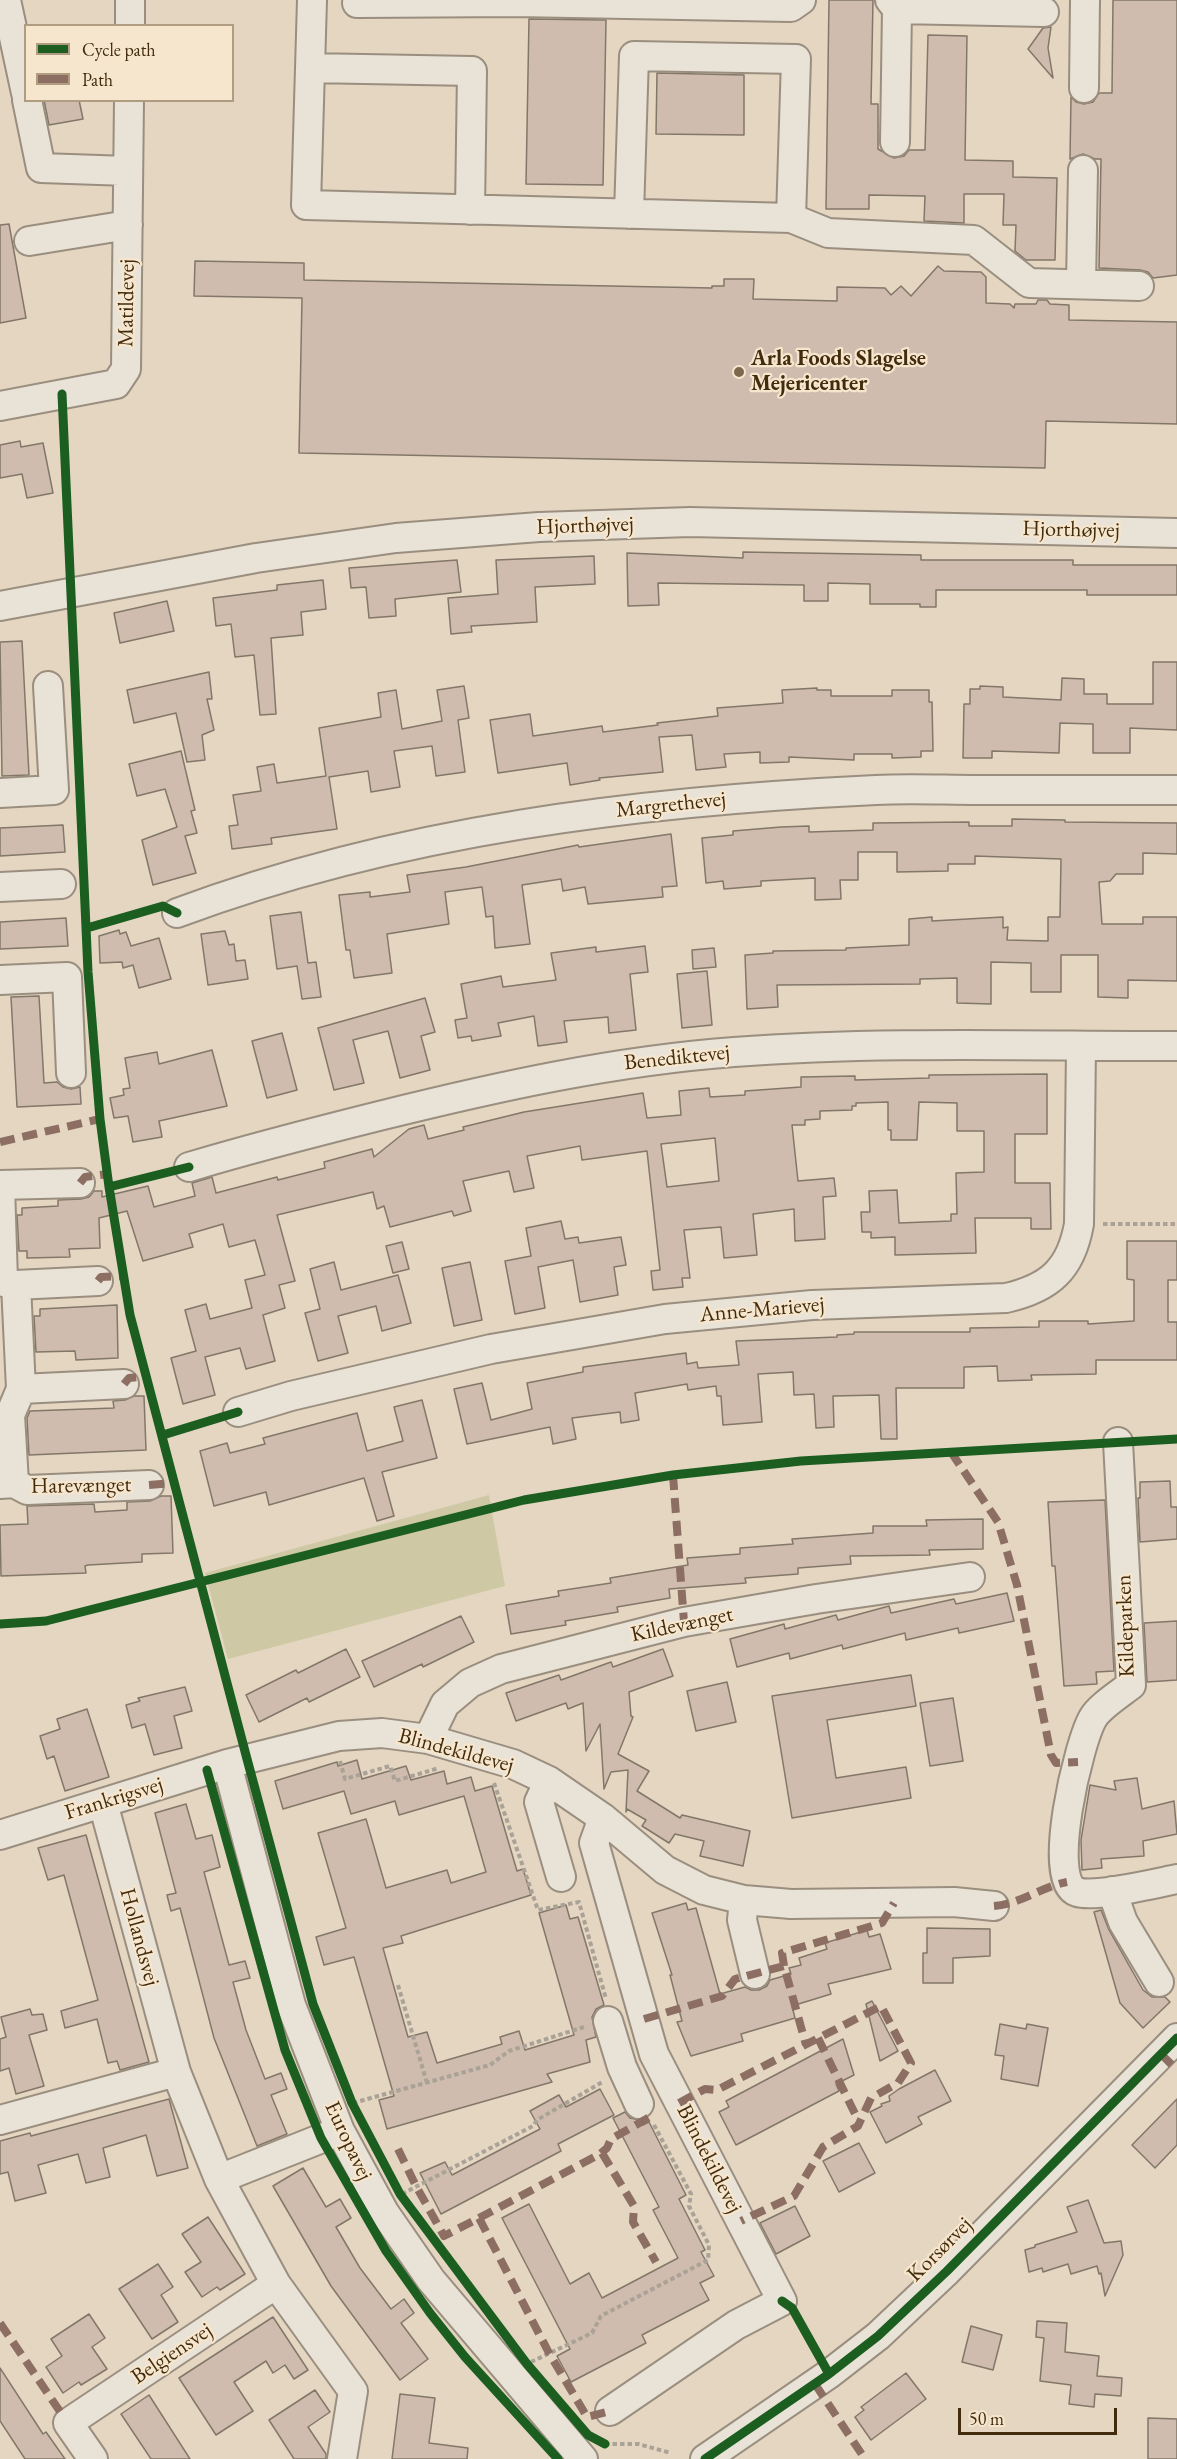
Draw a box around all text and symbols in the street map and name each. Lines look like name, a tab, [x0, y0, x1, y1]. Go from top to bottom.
legend	[24, 24, 234, 102]
text: Cycle path	[82, 38, 156, 61]
text: Path	[82, 68, 113, 91]
street label: Matildevej	[113, 259, 141, 347]
place label: Arla Foods Slagelse Mejericenter	[751, 346, 926, 398]
marker: Arla Foods Slagelse Mejericenter	[732, 365, 746, 379]
street label: Hjorthøjvej	[536, 511, 634, 541]
street label: Hjorthøjvej	[1022, 516, 1120, 544]
street label: Margrethevej	[615, 786, 727, 824]
street label: Benediktevej	[623, 1039, 731, 1077]
street label: Anne-Marievej	[698, 1291, 826, 1329]
street label: Harevænget	[30, 1472, 132, 1500]
street label: Kildeparken	[1111, 1574, 1141, 1678]
street label: Kildevænget	[629, 1601, 735, 1649]
street label: Blindekildevej	[395, 1723, 517, 1779]
street label: Frankrigsvej	[62, 1772, 166, 1826]
street label: Hollandsvej	[113, 1885, 165, 1989]
street label: Europavej	[318, 2097, 378, 2185]
street label: Blindekildevej	[670, 2100, 748, 2218]
street label: Korsørvej	[902, 2212, 978, 2288]
street label: Belgiensvej	[127, 2317, 217, 2391]
scale bar	[961, 2396, 1120, 2434]
text: 50 m	[969, 2407, 1004, 2430]

